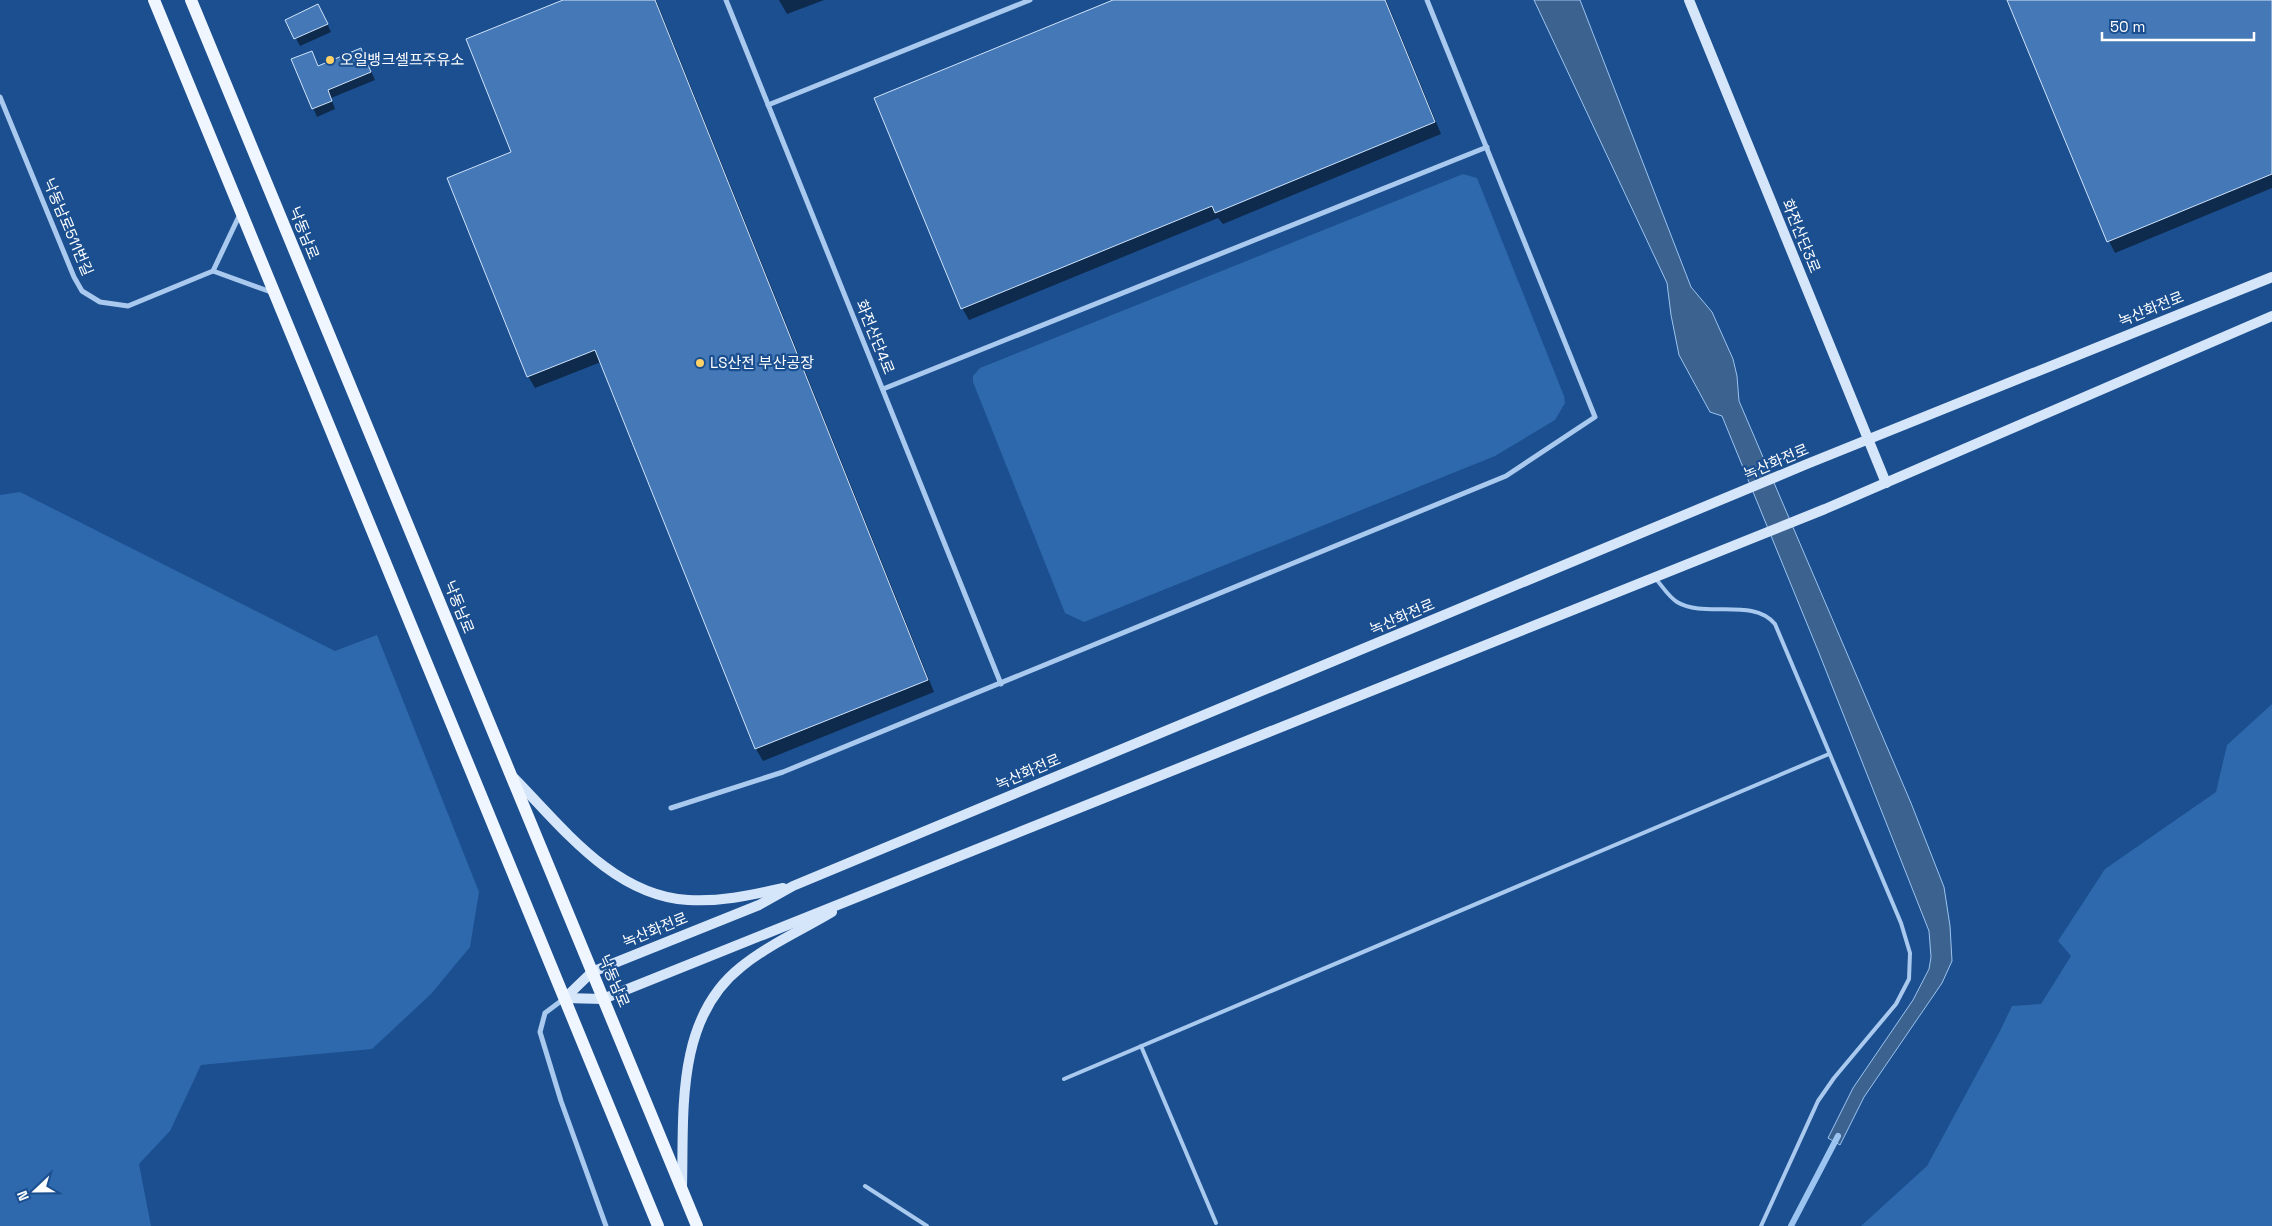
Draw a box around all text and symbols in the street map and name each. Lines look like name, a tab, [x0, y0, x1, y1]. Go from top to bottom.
scale bar	[2102, 10, 2254, 42]
text: 50 m	[2110, 17, 2145, 36]
place label: 오일뱅크셀프주유소	[340, 50, 464, 69]
marker: 오일뱅크셀프주유소	[324, 54, 336, 66]
street label: 낙동남로511번길	[39, 175, 98, 278]
street label: 화전산단3로	[1778, 196, 1825, 276]
street label: 낙동남로	[285, 204, 324, 262]
street label: 녹산화전로	[2115, 287, 2186, 330]
street label: 화전산단4로	[852, 297, 899, 377]
place label: LS산전 부산공장	[710, 353, 814, 372]
marker: LS산전 부산공장	[694, 357, 706, 369]
street label: 녹산화전로	[1740, 439, 1811, 484]
street label: 낙동남로	[440, 578, 479, 636]
street label: 녹산화전로	[1366, 594, 1437, 639]
street label: 녹산화전로	[992, 749, 1063, 794]
street label: 녹산화전로	[619, 908, 690, 951]
street label: 낙동남로	[595, 952, 634, 1010]
north arrow	[10, 1166, 60, 1216]
text: N	[13, 1188, 33, 1204]

